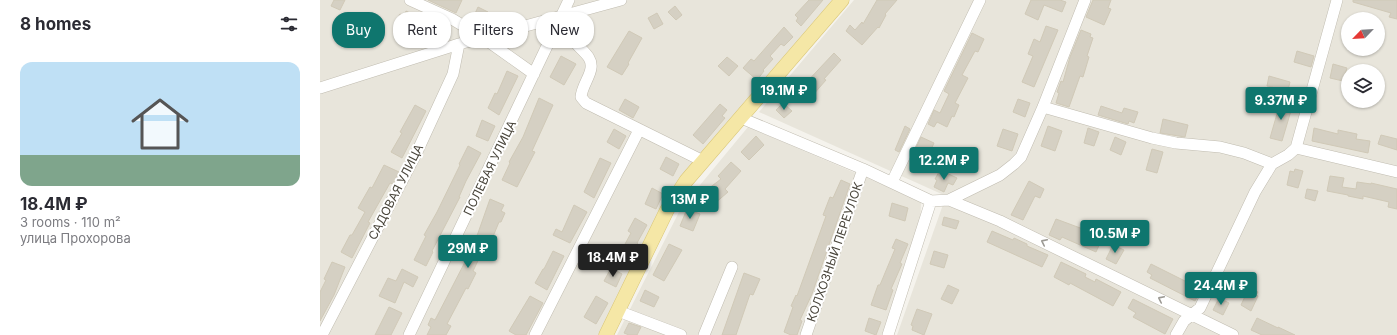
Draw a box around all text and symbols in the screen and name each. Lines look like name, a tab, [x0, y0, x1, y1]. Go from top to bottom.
chip: Buy	[332, 12, 385, 48]
chip: Rent	[393, 12, 451, 48]
chip: Filters	[459, 12, 528, 48]
chip: New	[536, 12, 594, 48]
north arrow	[1341, 12, 1385, 56]
map controls	[1341, 12, 1385, 108]
icon: filters	[278, 13, 300, 35]
text: 8 homes	[20, 14, 91, 34]
button: layers	[1341, 64, 1385, 108]
pin: 19.1M ₽	[747, 77, 821, 111]
text: 19.1M ₽	[760, 82, 808, 98]
pin: 9.37M ₽	[1244, 87, 1318, 121]
icon: home	[124, 88, 196, 160]
text: 9.37M ₽	[1255, 92, 1307, 108]
street label: ПОЛЕВАЯ УЛИЦА	[460, 118, 519, 218]
street label: САДОВАЯ УЛИЦА	[365, 141, 426, 242]
pin: 12.2M ₽	[907, 147, 981, 181]
text: 12.2M ₽	[918, 152, 970, 168]
street label: КОЛХОЗНЫЙ ПЕРЕУЛОК	[804, 180, 866, 324]
pin: 13M ₽	[662, 186, 718, 220]
text: 13M ₽	[671, 191, 709, 207]
text: 18.4M ₽	[20, 194, 88, 214]
text: 3 rooms · 110 m²	[20, 214, 121, 230]
pin: 10.5M ₽	[1078, 220, 1152, 254]
text: 10.5M ₽	[1089, 225, 1141, 241]
text: улица Прохорова	[20, 230, 131, 246]
pin: 29M ₽	[440, 235, 496, 269]
one-way arrow	[1040, 239, 1048, 247]
text: 29M ₽	[447, 240, 489, 256]
pin: 18.4M ₽	[576, 244, 650, 278]
text: 18.4M ₽	[587, 249, 639, 265]
pin: 24.4M ₽	[1184, 272, 1258, 306]
text: 24.4M ₽	[1194, 277, 1248, 293]
one-way arrow	[1157, 296, 1165, 304]

